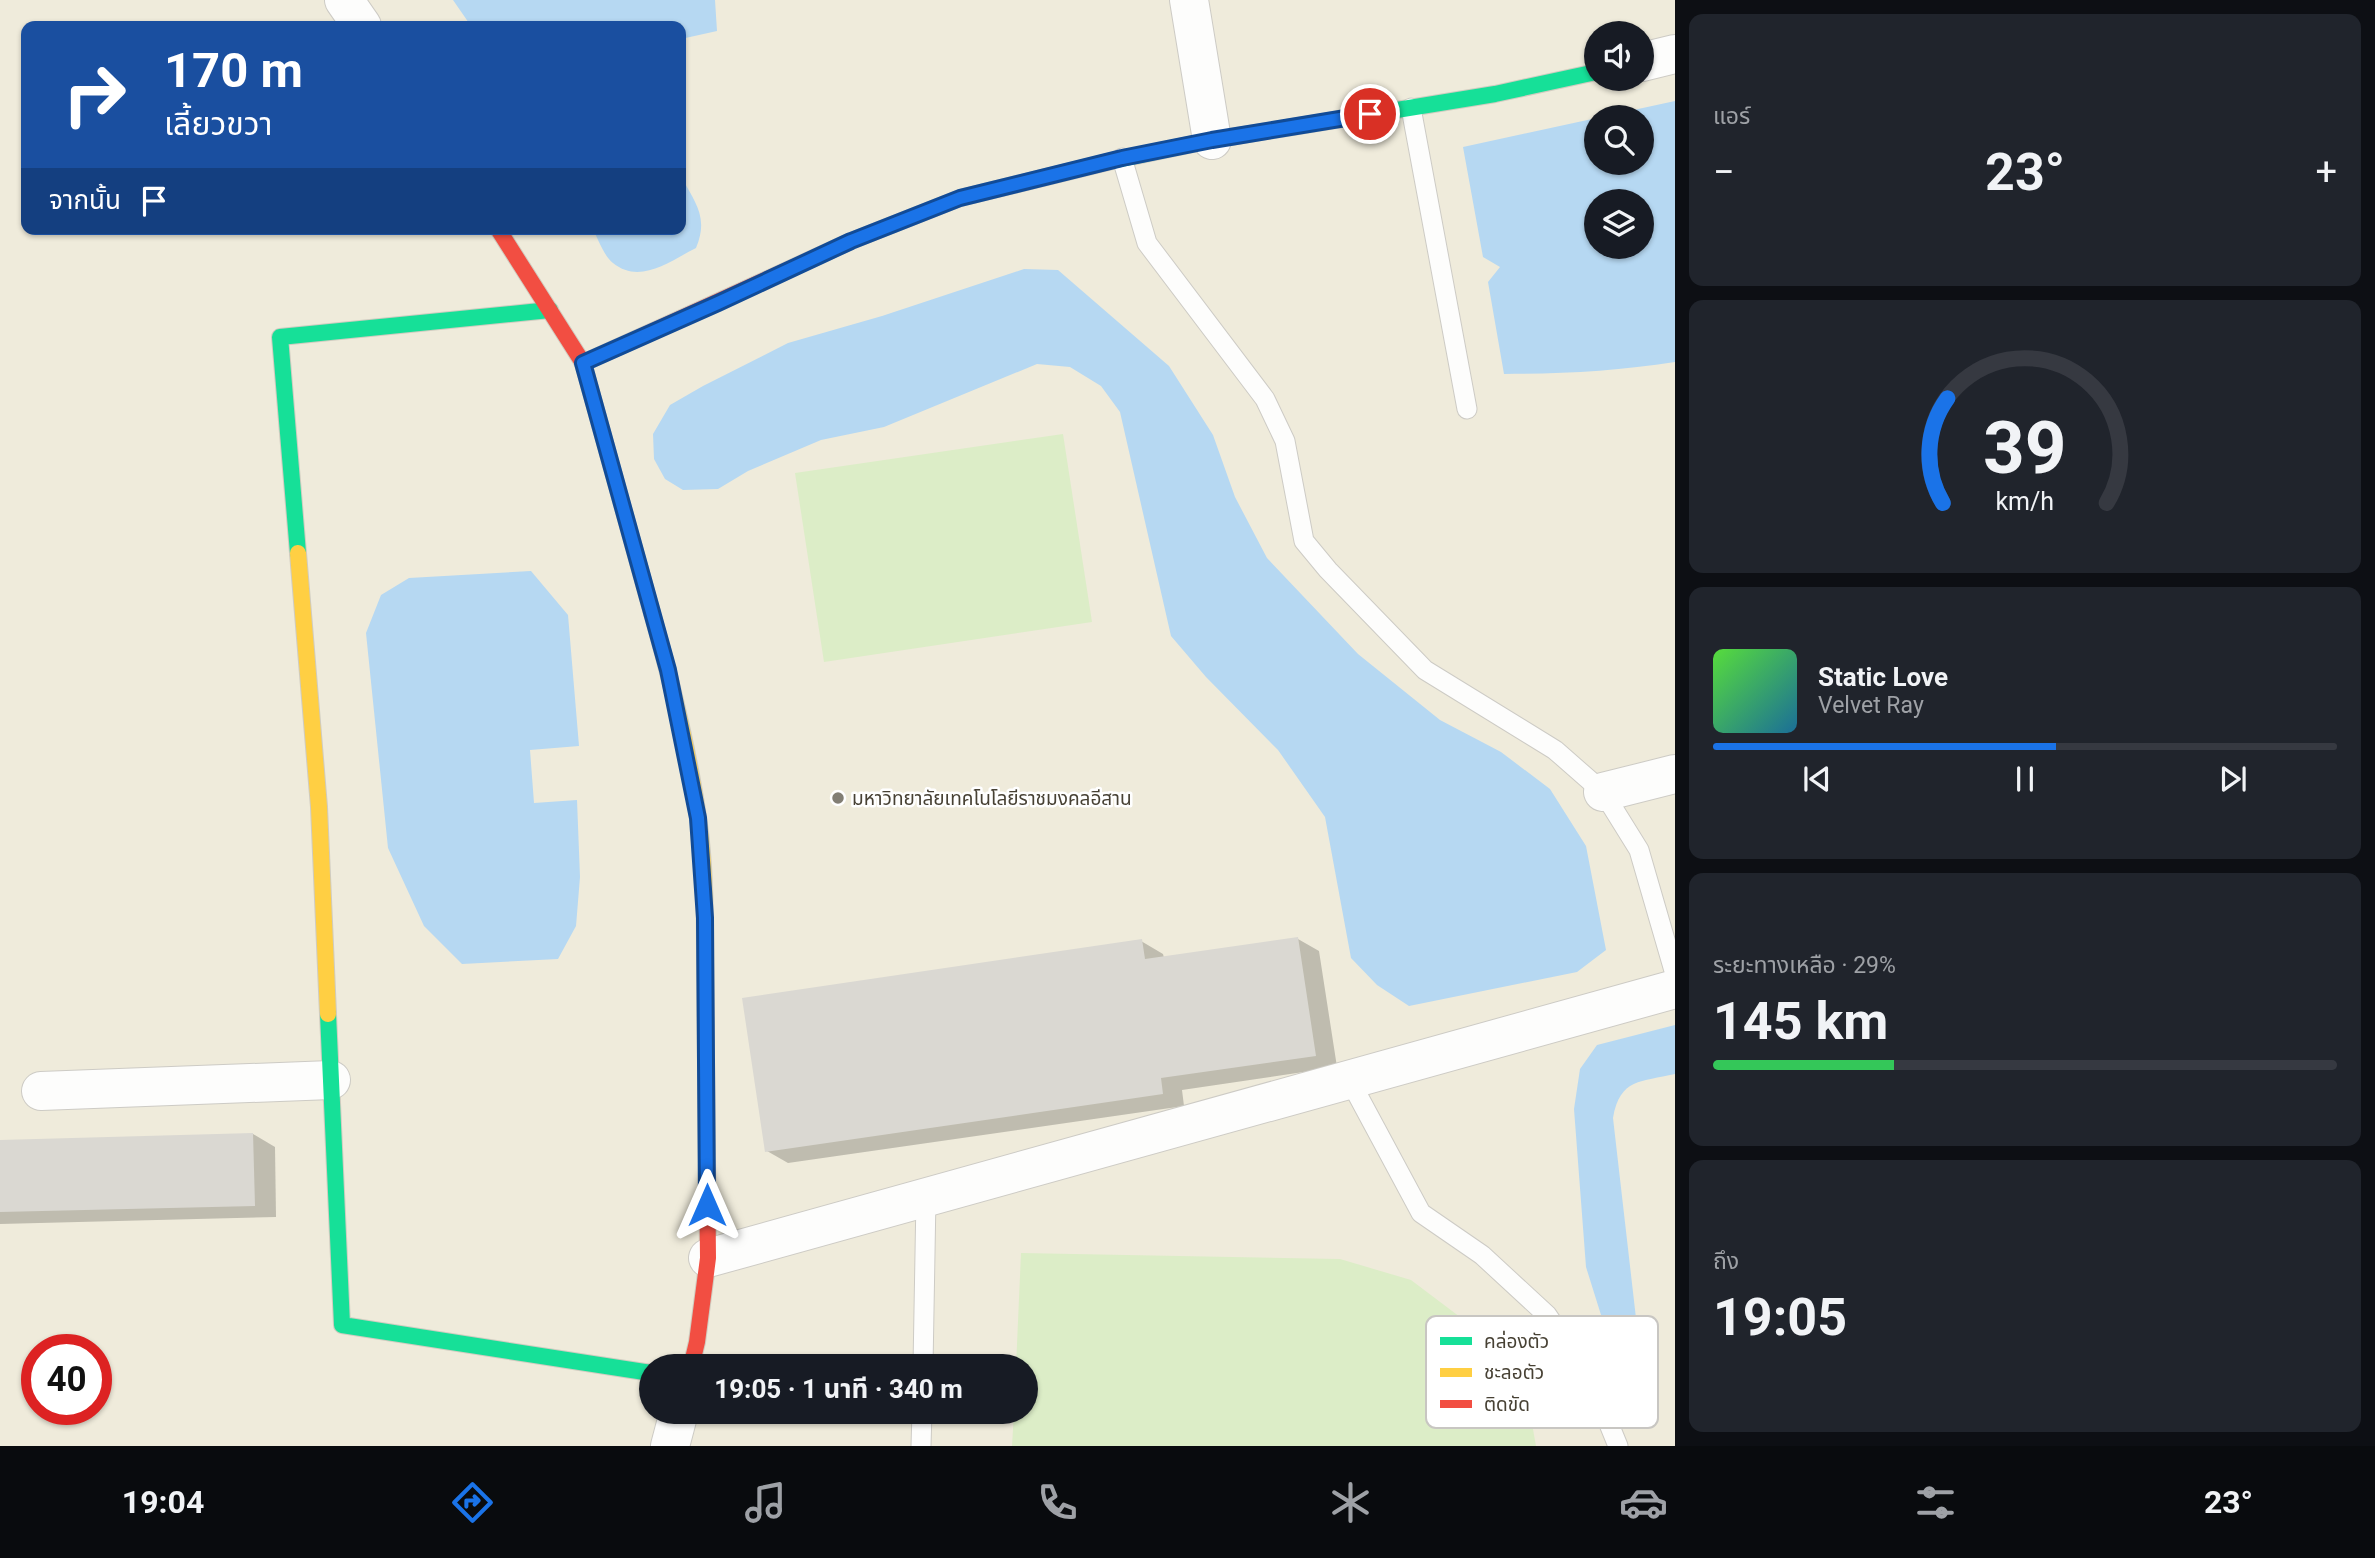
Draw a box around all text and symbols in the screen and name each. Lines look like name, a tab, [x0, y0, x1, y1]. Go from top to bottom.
map controls	[1584, 21, 1654, 259]
button: sound	[1584, 21, 1654, 91]
text: 170 m	[164, 42, 303, 99]
icon: right	[49, 49, 140, 140]
pin	[1340, 84, 1400, 144]
icon: arrive	[1351, 95, 1389, 133]
text: แอร์	[1713, 103, 1750, 130]
text: เลี้ยวขวา	[164, 105, 272, 143]
button: search	[1584, 105, 1654, 175]
text: 23°	[1985, 142, 2065, 203]
text: −	[1713, 150, 1735, 194]
text: +	[2315, 150, 2337, 194]
icon: arrive	[135, 182, 173, 220]
text: จากนั้น	[49, 185, 121, 215]
button: layers	[1584, 189, 1654, 259]
text: 39	[1983, 405, 2067, 491]
text: km/h	[1996, 486, 2054, 515]
text: Static Love	[1818, 662, 1948, 692]
text: Velvet Ray	[1818, 692, 1924, 719]
icon: previous	[1798, 760, 1836, 798]
icon: pause	[2006, 760, 2044, 798]
icon: next	[2214, 760, 2252, 798]
place label: มหาวิทยาลัยเทคโนโลยีราชมงคลอีสาน	[852, 787, 1132, 810]
marker: มหาวิทยาลัยเทคโนโลยีราชมงคลอีสาน	[830, 790, 846, 806]
text: ระยะทางเหลือ · 29%	[1713, 952, 1896, 979]
text: 145 km	[1713, 991, 1888, 1052]
position arrow	[670, 1168, 744, 1242]
text: ถึง	[1713, 1248, 1739, 1275]
text: 19:05	[1713, 1287, 1847, 1348]
legend	[1426, 1316, 1658, 1428]
text: คล่องตัว	[1484, 1330, 1549, 1353]
speed limit sign: 40	[21, 1334, 112, 1425]
text: ชะลอตัว	[1484, 1361, 1544, 1384]
text: 19:05 · 1 นาที · 340 m	[714, 1374, 963, 1404]
text: ติดขัด	[1484, 1393, 1530, 1416]
icon: directions	[448, 1478, 497, 1527]
icon: music	[741, 1478, 790, 1527]
icon: phone	[1033, 1478, 1082, 1527]
icon: climate	[1326, 1478, 1375, 1527]
icon: car	[1619, 1478, 1668, 1527]
icon: filters	[1911, 1478, 1960, 1527]
text: 19:04	[122, 1483, 204, 1521]
text: 23°	[2204, 1483, 2253, 1521]

